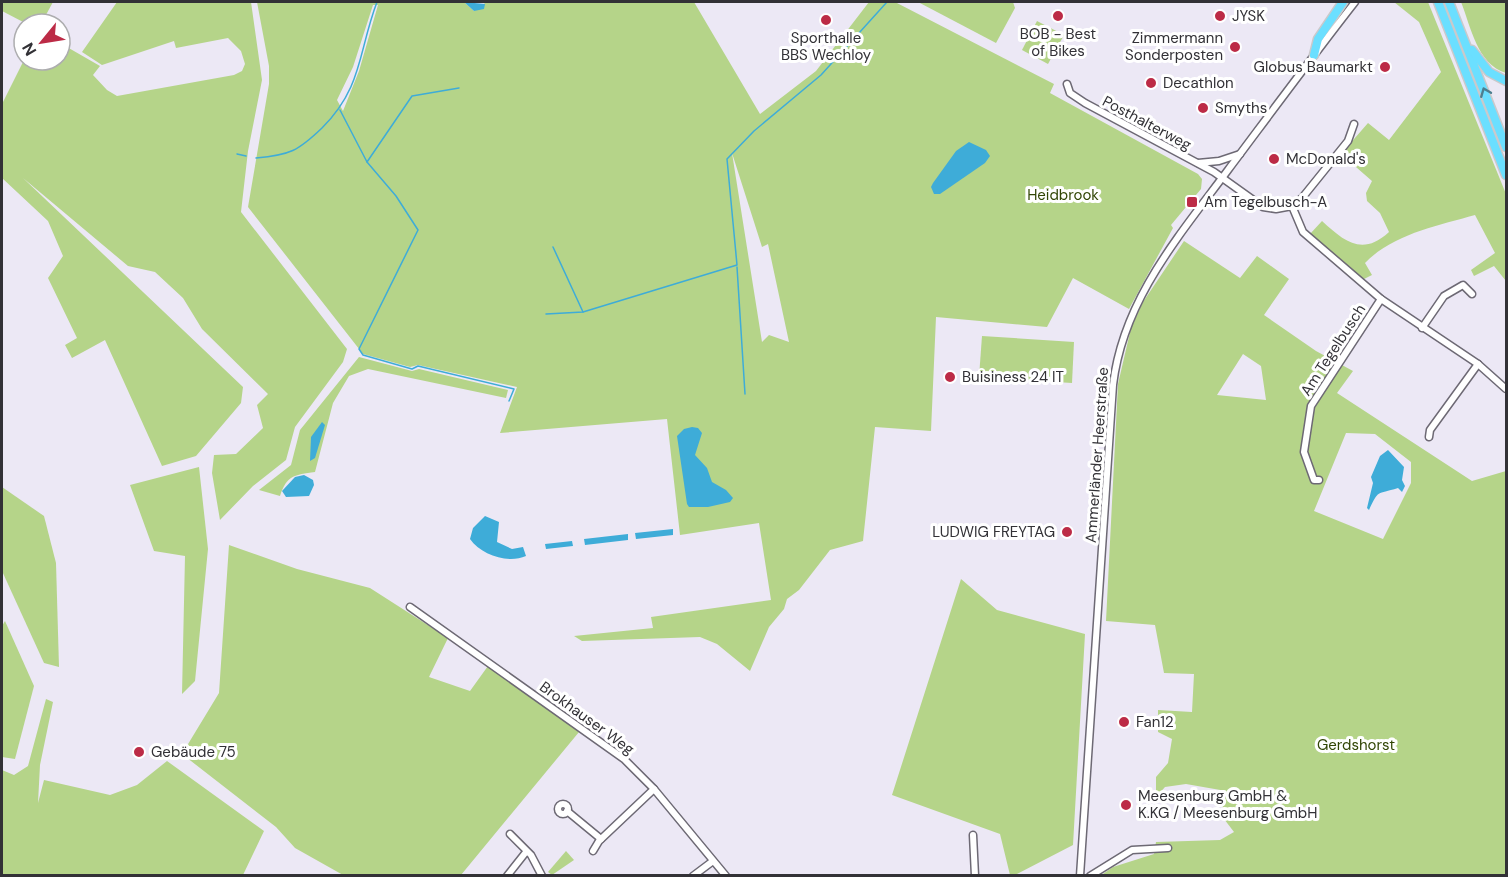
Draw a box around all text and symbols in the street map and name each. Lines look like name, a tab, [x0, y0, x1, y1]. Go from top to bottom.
place label: JYSK	[1232, 6, 1265, 26]
marker: BOB - Best of Bikes	[1051, 9, 1065, 23]
marker: JYSK	[1213, 9, 1227, 23]
north arrow	[12, 12, 72, 72]
marker: Sporthalle BBS Wechloy	[819, 13, 833, 27]
place label: BOB - Best of Bikes	[1020, 24, 1096, 61]
place label: Sporthalle BBS Wechloy	[781, 28, 872, 65]
place label: Zimmermann Sonderposten	[1125, 28, 1223, 65]
text: N	[17, 39, 41, 60]
marker: Zimmermann Sonderposten	[1228, 40, 1242, 54]
place label: Globus Baumarkt	[1254, 57, 1373, 77]
marker: Globus Baumarkt	[1378, 60, 1392, 74]
place label: Decathlon	[1163, 73, 1234, 93]
marker: Decathlon	[1144, 76, 1158, 90]
one-way arrow	[1480, 87, 1492, 98]
street label: Posthalterweg	[1099, 91, 1195, 155]
place label: Smyths	[1215, 98, 1267, 118]
marker: Smyths	[1196, 101, 1210, 115]
place label: McDonald's	[1286, 149, 1366, 169]
marker: McDonald's	[1267, 152, 1281, 166]
park label: Heidbrook	[1027, 185, 1099, 205]
place label: Am Tegelbusch-A	[1204, 192, 1327, 212]
marker: Am Tegelbusch-A	[1185, 195, 1199, 209]
street label: Am Tegelbusch	[1296, 300, 1370, 400]
street label: Ammerländer Heerstraße	[1081, 366, 1113, 544]
place label: Buisiness 24 IT	[962, 367, 1064, 387]
marker: Buisiness 24 IT	[943, 370, 957, 384]
place label: LUDWIG FREYTAG	[932, 522, 1055, 542]
marker: LUDWIG FREYTAG	[1060, 525, 1074, 539]
street label: Brokhauser Weg	[536, 677, 638, 759]
place label: Fan12	[1136, 712, 1174, 732]
marker: Fan12	[1117, 715, 1131, 729]
park label: Gerdshorst	[1317, 735, 1395, 755]
place label: Gebäude 75	[151, 742, 236, 762]
marker: Gebäude 75	[132, 745, 146, 759]
place label: Meesenburg GmbH & K.KG / Meesenburg GmbH	[1138, 786, 1317, 823]
marker: Meesenburg GmbH & K.KG / Meesenburg GmbH	[1119, 798, 1133, 812]

